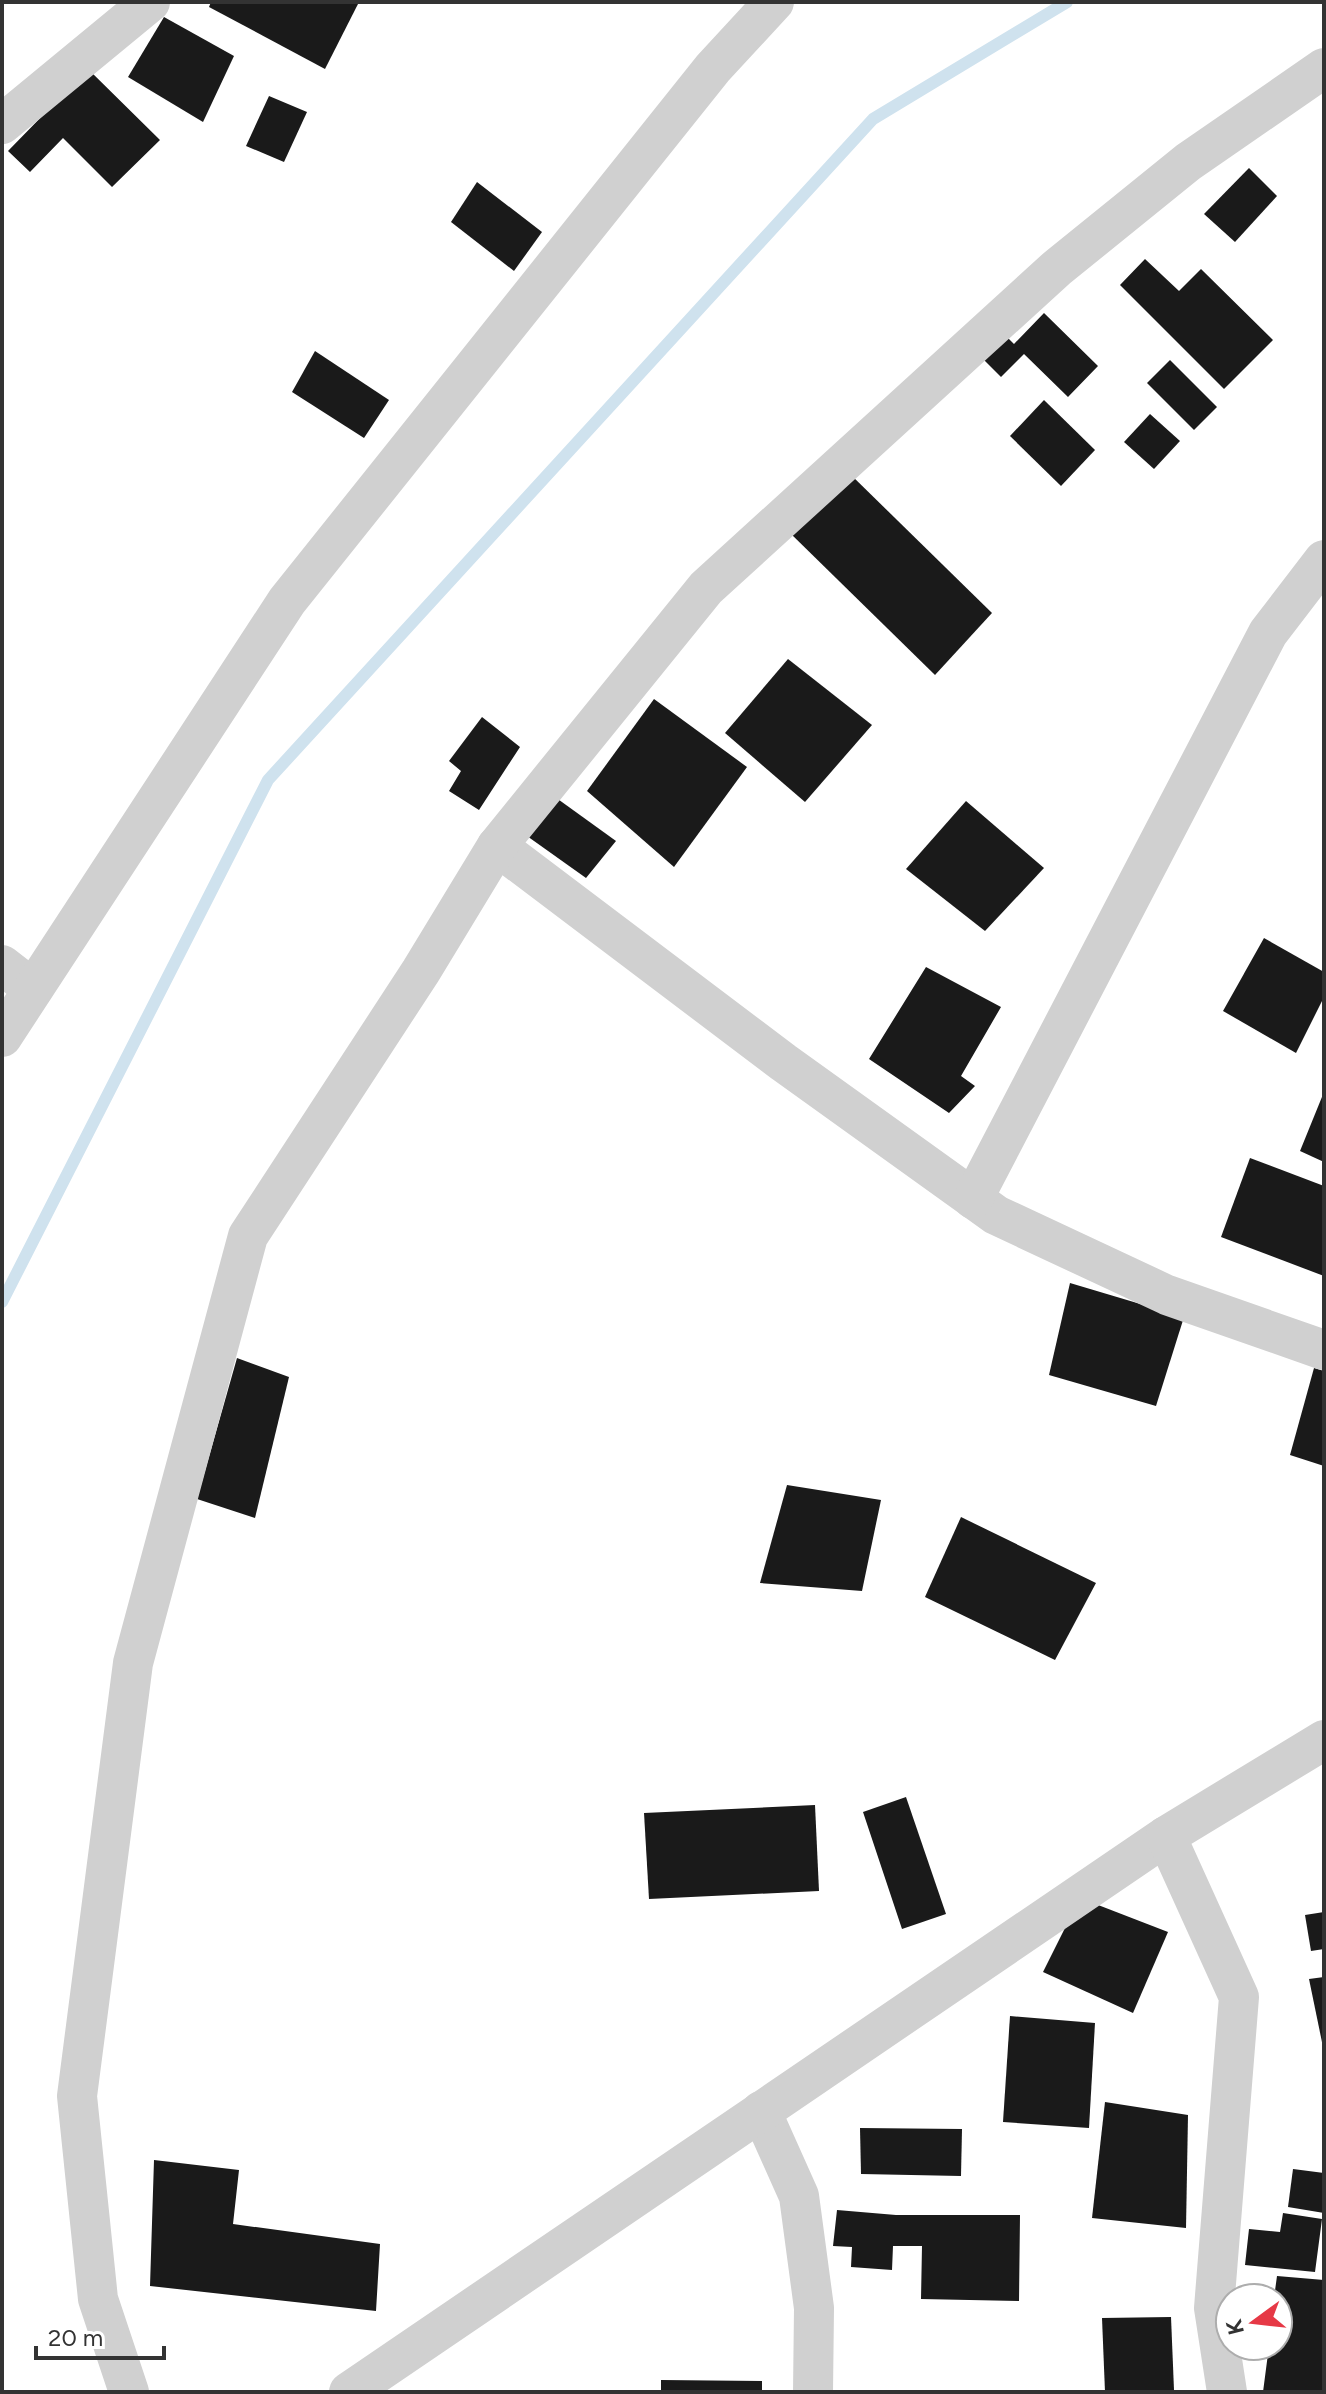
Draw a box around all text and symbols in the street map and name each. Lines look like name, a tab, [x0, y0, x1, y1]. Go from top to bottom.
north arrow	[1214, 2282, 1294, 2362]
scale bar	[36, 2310, 164, 2360]
text: K	[1220, 2316, 1250, 2338]
text: 20 m	[48, 2323, 103, 2352]

